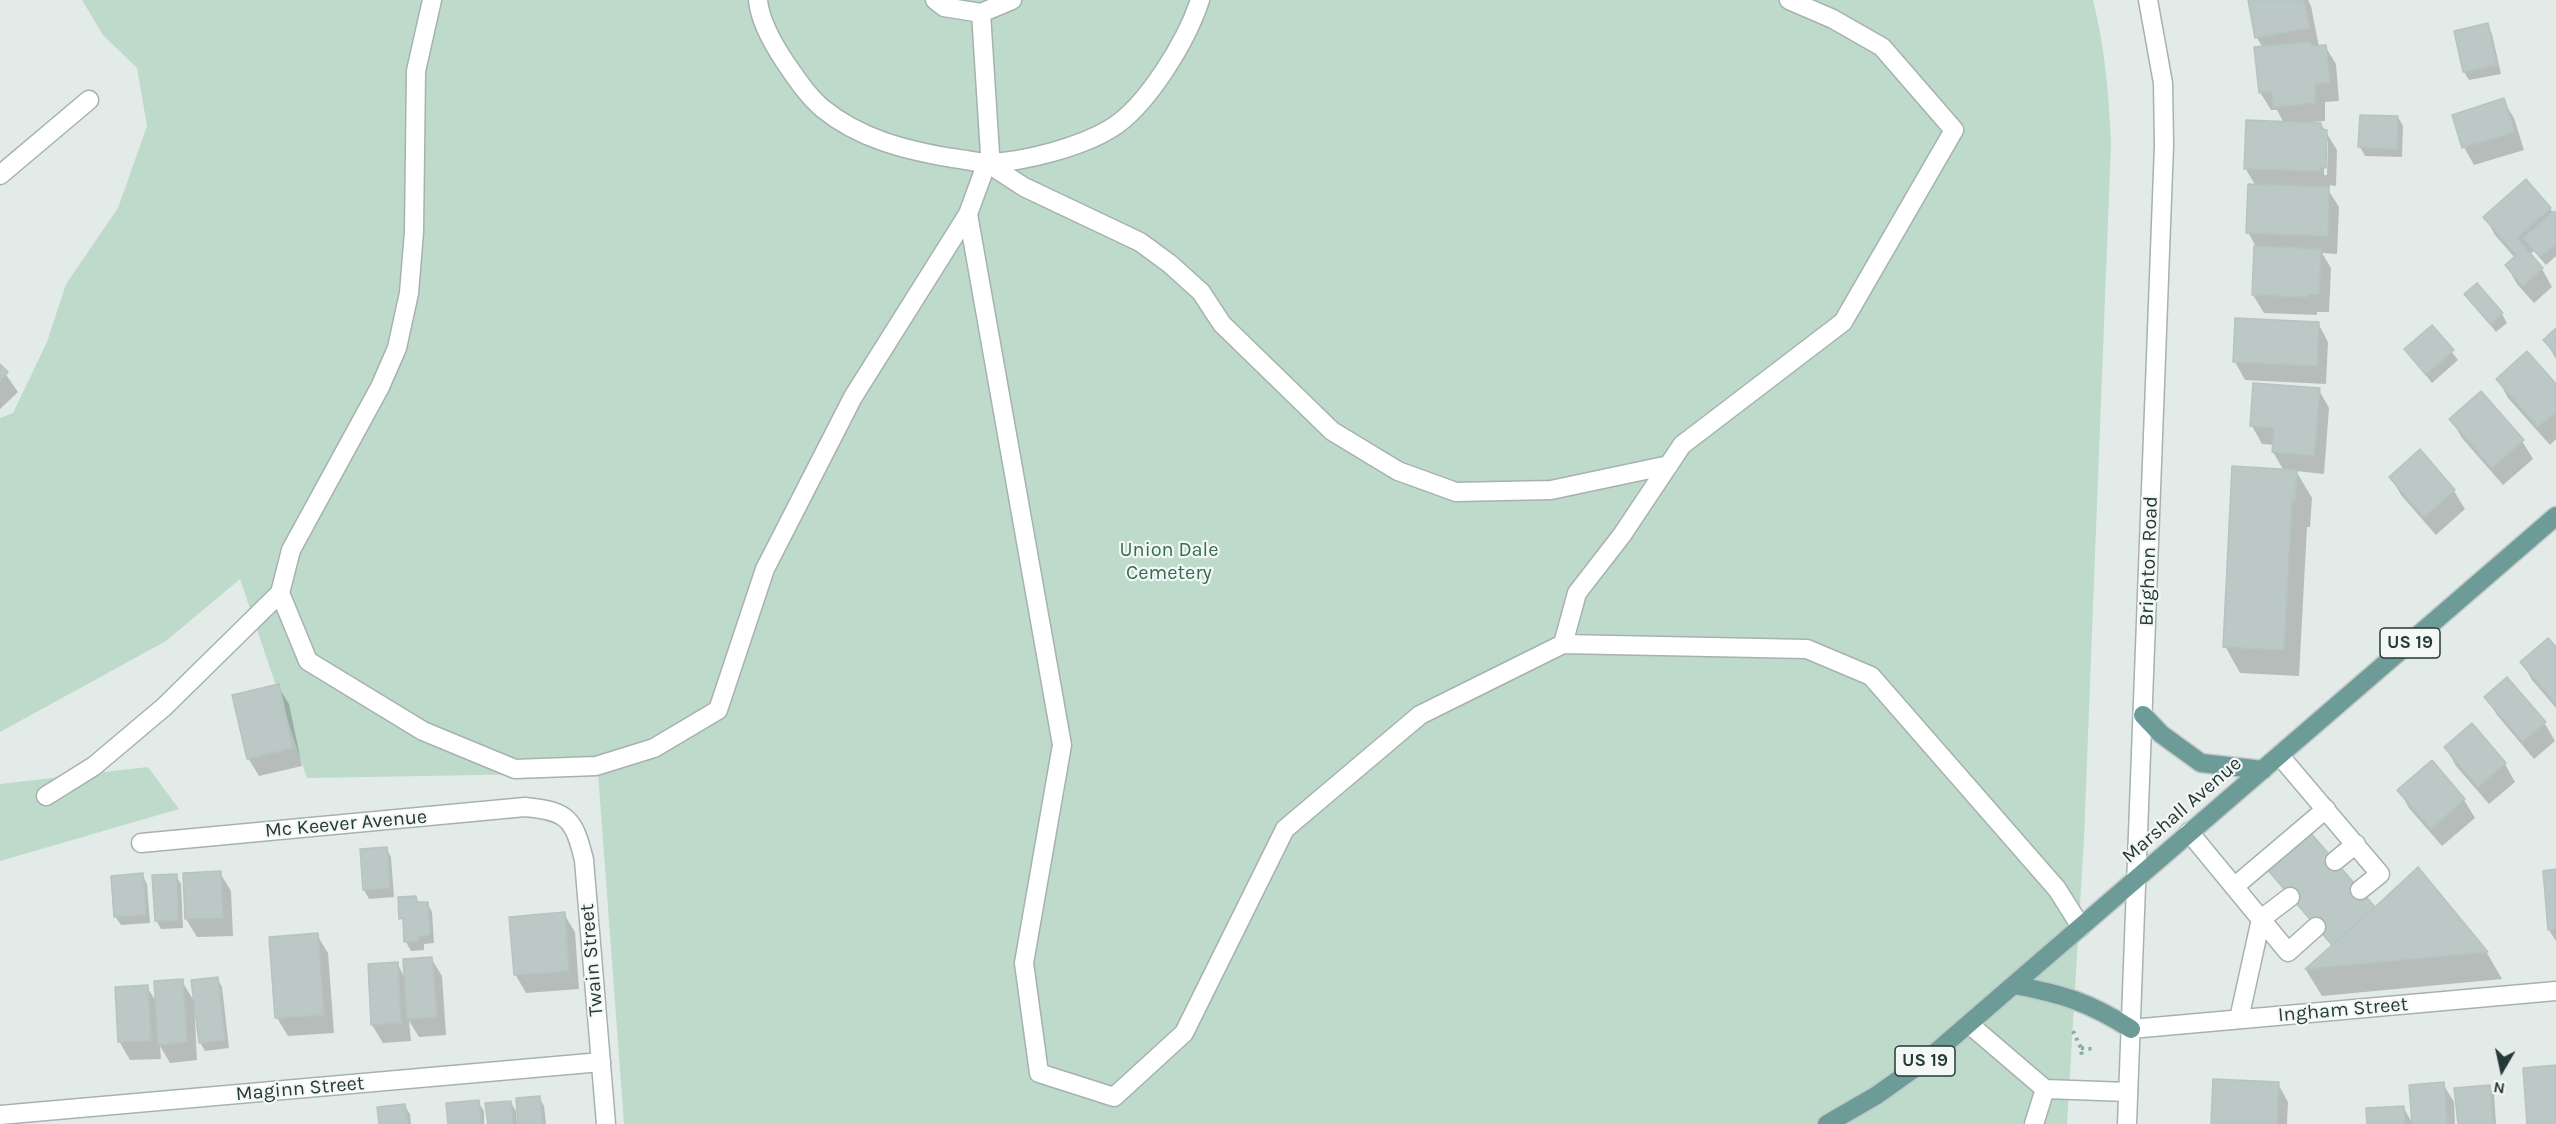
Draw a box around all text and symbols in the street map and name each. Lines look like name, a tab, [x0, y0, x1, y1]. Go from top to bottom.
street label: Brighton Road	[2135, 495, 2163, 627]
park label: Union Dale Cemetery	[1120, 538, 1218, 585]
road number: US 19	[2380, 628, 2440, 658]
street label: Marshall Avenue	[2117, 752, 2247, 868]
street label: Mc Keever Avenue	[264, 805, 428, 843]
street label: Twain Street	[575, 903, 609, 1017]
street label: Ingham Street	[2277, 992, 2409, 1028]
north arrow	[2472, 1040, 2532, 1100]
road number: US 19	[1895, 1046, 1955, 1076]
street label: Maginn Street	[235, 1071, 365, 1107]
text: N	[2492, 1078, 2506, 1099]

